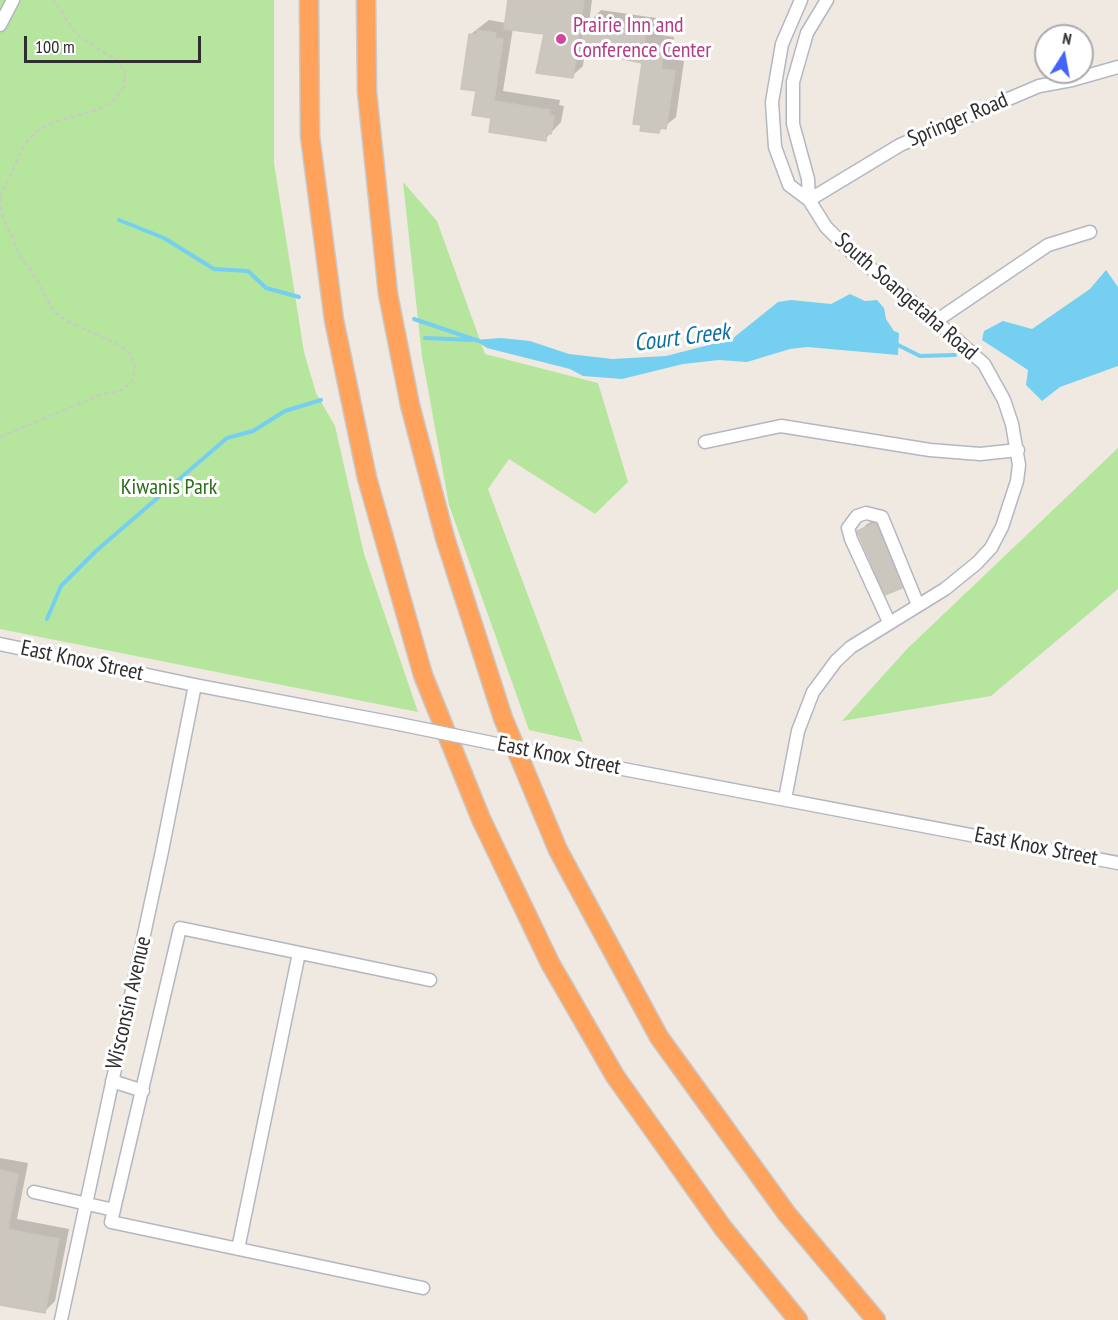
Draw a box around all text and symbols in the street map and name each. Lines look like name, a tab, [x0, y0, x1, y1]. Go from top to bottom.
place label: Prairie Inn and Conference Center	[573, 13, 711, 64]
scale bar	[27, 24, 204, 62]
north arrow	[1034, 24, 1094, 84]
text: N	[1061, 28, 1073, 49]
marker: Prairie Inn and Conference Center	[554, 32, 568, 46]
text: 100 m	[35, 35, 75, 58]
street label: Springer Road	[904, 87, 1012, 153]
street label: South Soangetaha Road	[829, 228, 983, 366]
water label: Court Creek	[633, 318, 731, 358]
park label: Kiwanis Park	[121, 475, 217, 501]
street label: East Knox Street	[18, 635, 146, 687]
street label: East Knox Street	[495, 731, 623, 781]
street label: East Knox Street	[972, 822, 1100, 872]
street label: Wisconsin Avenue	[101, 934, 157, 1072]

